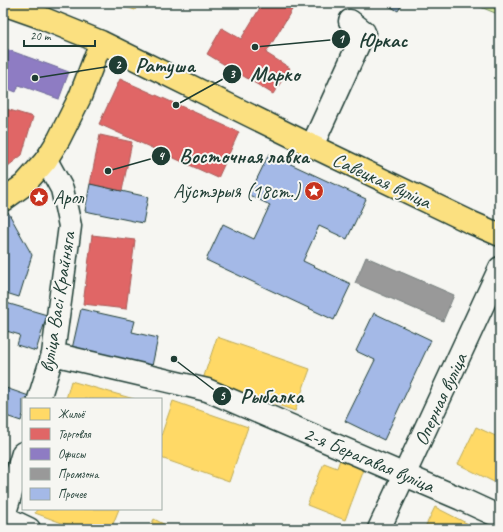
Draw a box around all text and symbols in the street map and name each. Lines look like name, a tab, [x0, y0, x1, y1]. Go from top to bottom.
scale bar	[24, 22, 95, 48]
callout: Юркас	[331, 23, 416, 56]
text: Юркас	[358, 27, 408, 53]
text: 20 m	[30, 28, 52, 44]
text: 1	[338, 31, 345, 47]
callout: Ратуша	[108, 48, 203, 81]
text: Ратуша	[135, 52, 197, 79]
text: 2	[115, 57, 122, 73]
callout: Марко	[222, 57, 308, 90]
text: Марко	[250, 61, 302, 87]
text: 3	[229, 66, 236, 82]
callout: Восточная лавка	[151, 139, 317, 172]
text: Восточная лавка	[179, 143, 310, 169]
street label: Савецкая вуліца	[329, 147, 436, 215]
text: 4	[158, 148, 165, 164]
place label: Аўстэрыя (18ст.)	[173, 179, 301, 204]
place icon: Аўстэрыя (18ст.)	[303, 180, 325, 202]
place label: Арол	[53, 185, 85, 210]
place icon: Арол	[28, 186, 50, 208]
street label: вуліца Васі Крайняга	[34, 228, 81, 374]
street label: Оперная вуліца	[408, 348, 473, 449]
callout: Рыбалка	[212, 379, 312, 412]
text: Рыбалка	[240, 383, 305, 409]
text: 5	[219, 388, 226, 404]
legend	[22, 398, 162, 510]
text: Жильё	[58, 406, 86, 422]
street label: 2-я Берагавая вуліца	[300, 421, 439, 499]
text: Торговля	[58, 426, 91, 442]
text: Офисы	[58, 446, 87, 462]
text: Промзона	[58, 466, 100, 482]
text: Прочее	[58, 486, 87, 502]

